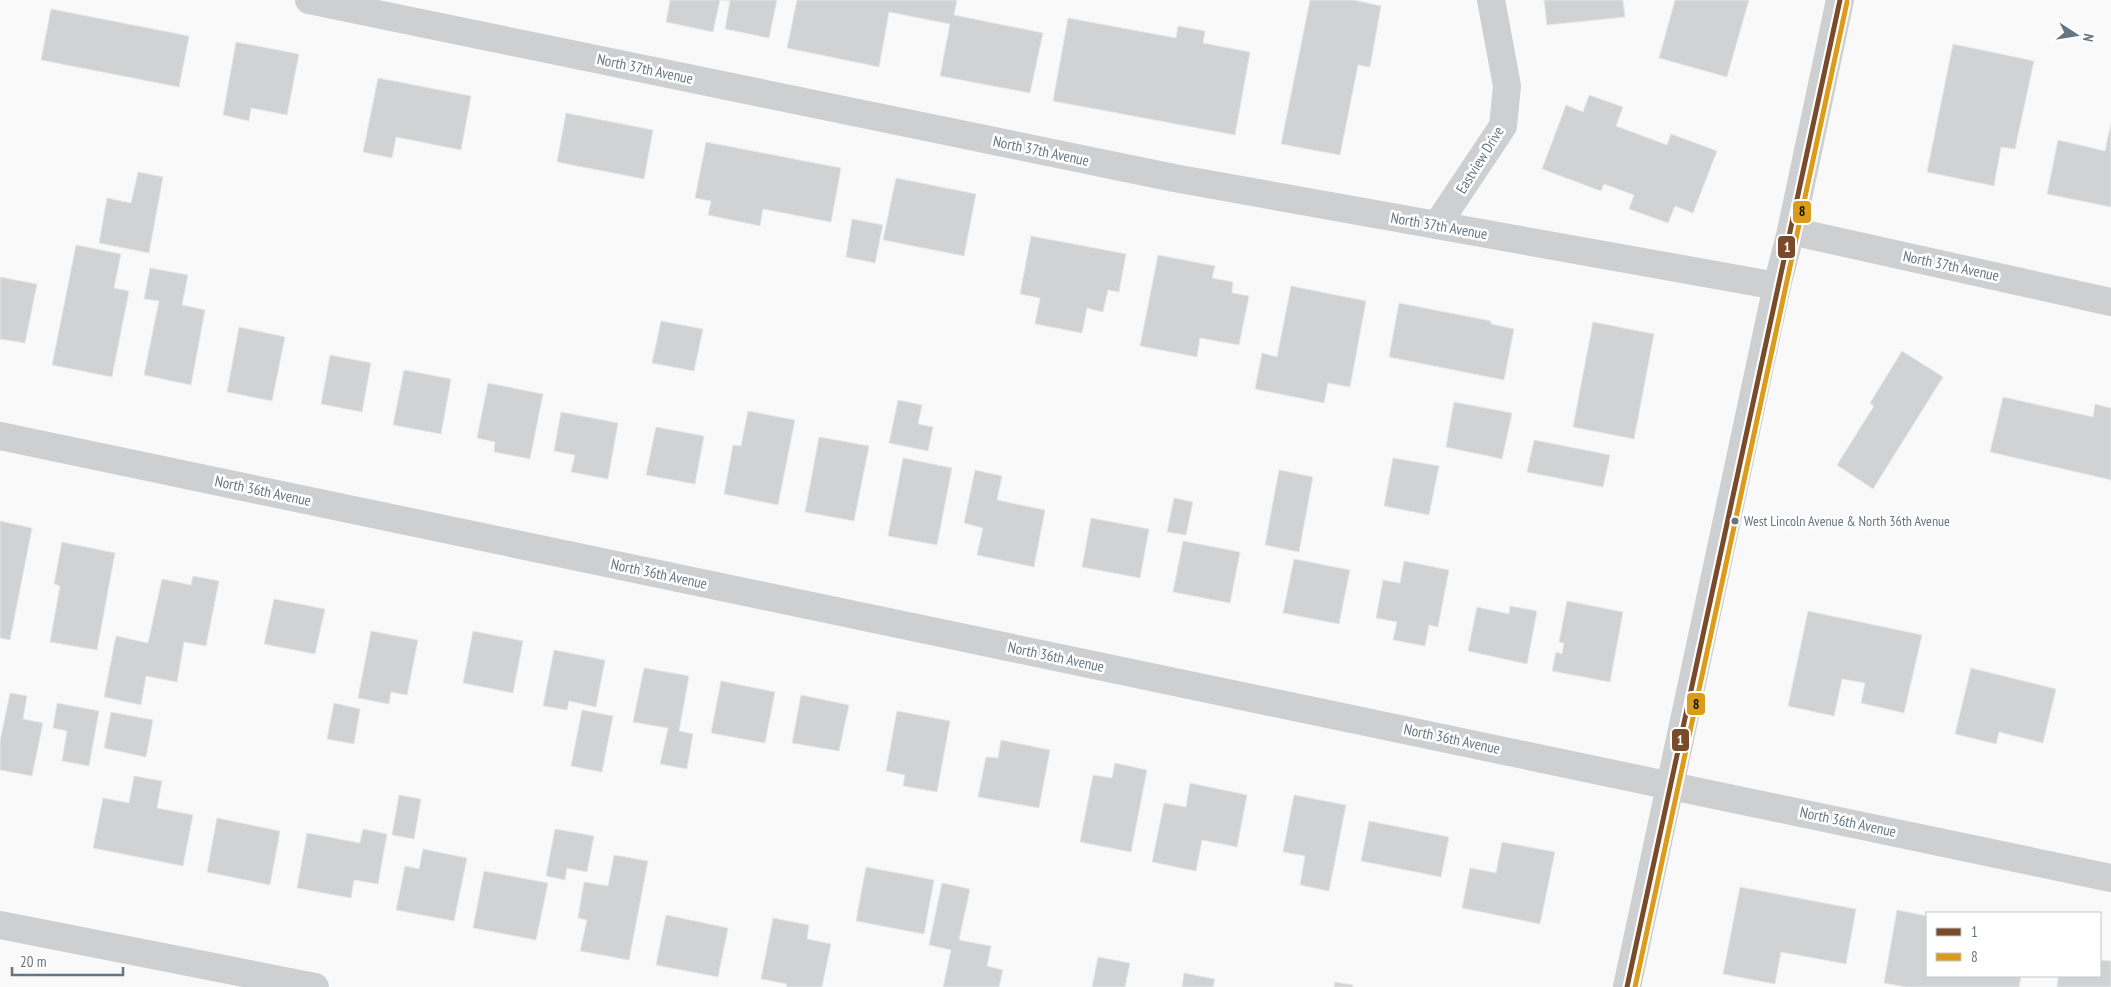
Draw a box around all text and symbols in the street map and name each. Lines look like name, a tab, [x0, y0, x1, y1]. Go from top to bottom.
north arrow	[2051, 10, 2101, 60]
text: N	[2079, 32, 2098, 43]
street label: North 37th Avenue	[595, 49, 695, 88]
street label: Eastview Drive	[1451, 123, 1508, 197]
street label: North 37th Avenue	[991, 131, 1091, 170]
line badge: 8	[1792, 200, 1812, 224]
text: 8	[1799, 202, 1805, 220]
street label: North 37th Avenue	[1389, 208, 1489, 243]
line badge: 1	[1777, 235, 1796, 259]
text: 1	[1784, 238, 1790, 256]
street label: North 37th Avenue	[1901, 246, 2001, 285]
street label: North 36th Avenue	[213, 471, 313, 510]
place label: West Lincoln Avenue & North 36th Avenue	[1744, 512, 1950, 530]
marker: West Lincoln Avenue & North 36th Avenue	[1730, 516, 1740, 526]
street label: North 36th Avenue	[609, 554, 709, 593]
street label: North 36th Avenue	[1006, 637, 1106, 676]
line badge: 8	[1686, 692, 1706, 716]
text: 8	[1693, 695, 1699, 713]
street label: North 36th Avenue	[1402, 719, 1502, 758]
line badge: 1	[1671, 728, 1690, 752]
text: 1	[1677, 731, 1683, 749]
street label: North 36th Avenue	[1798, 802, 1898, 841]
legend	[1926, 912, 2101, 977]
text: 1	[1971, 922, 1978, 941]
scale bar	[12, 944, 124, 976]
text: 8	[1971, 947, 1978, 966]
text: 20 m	[20, 952, 46, 971]

